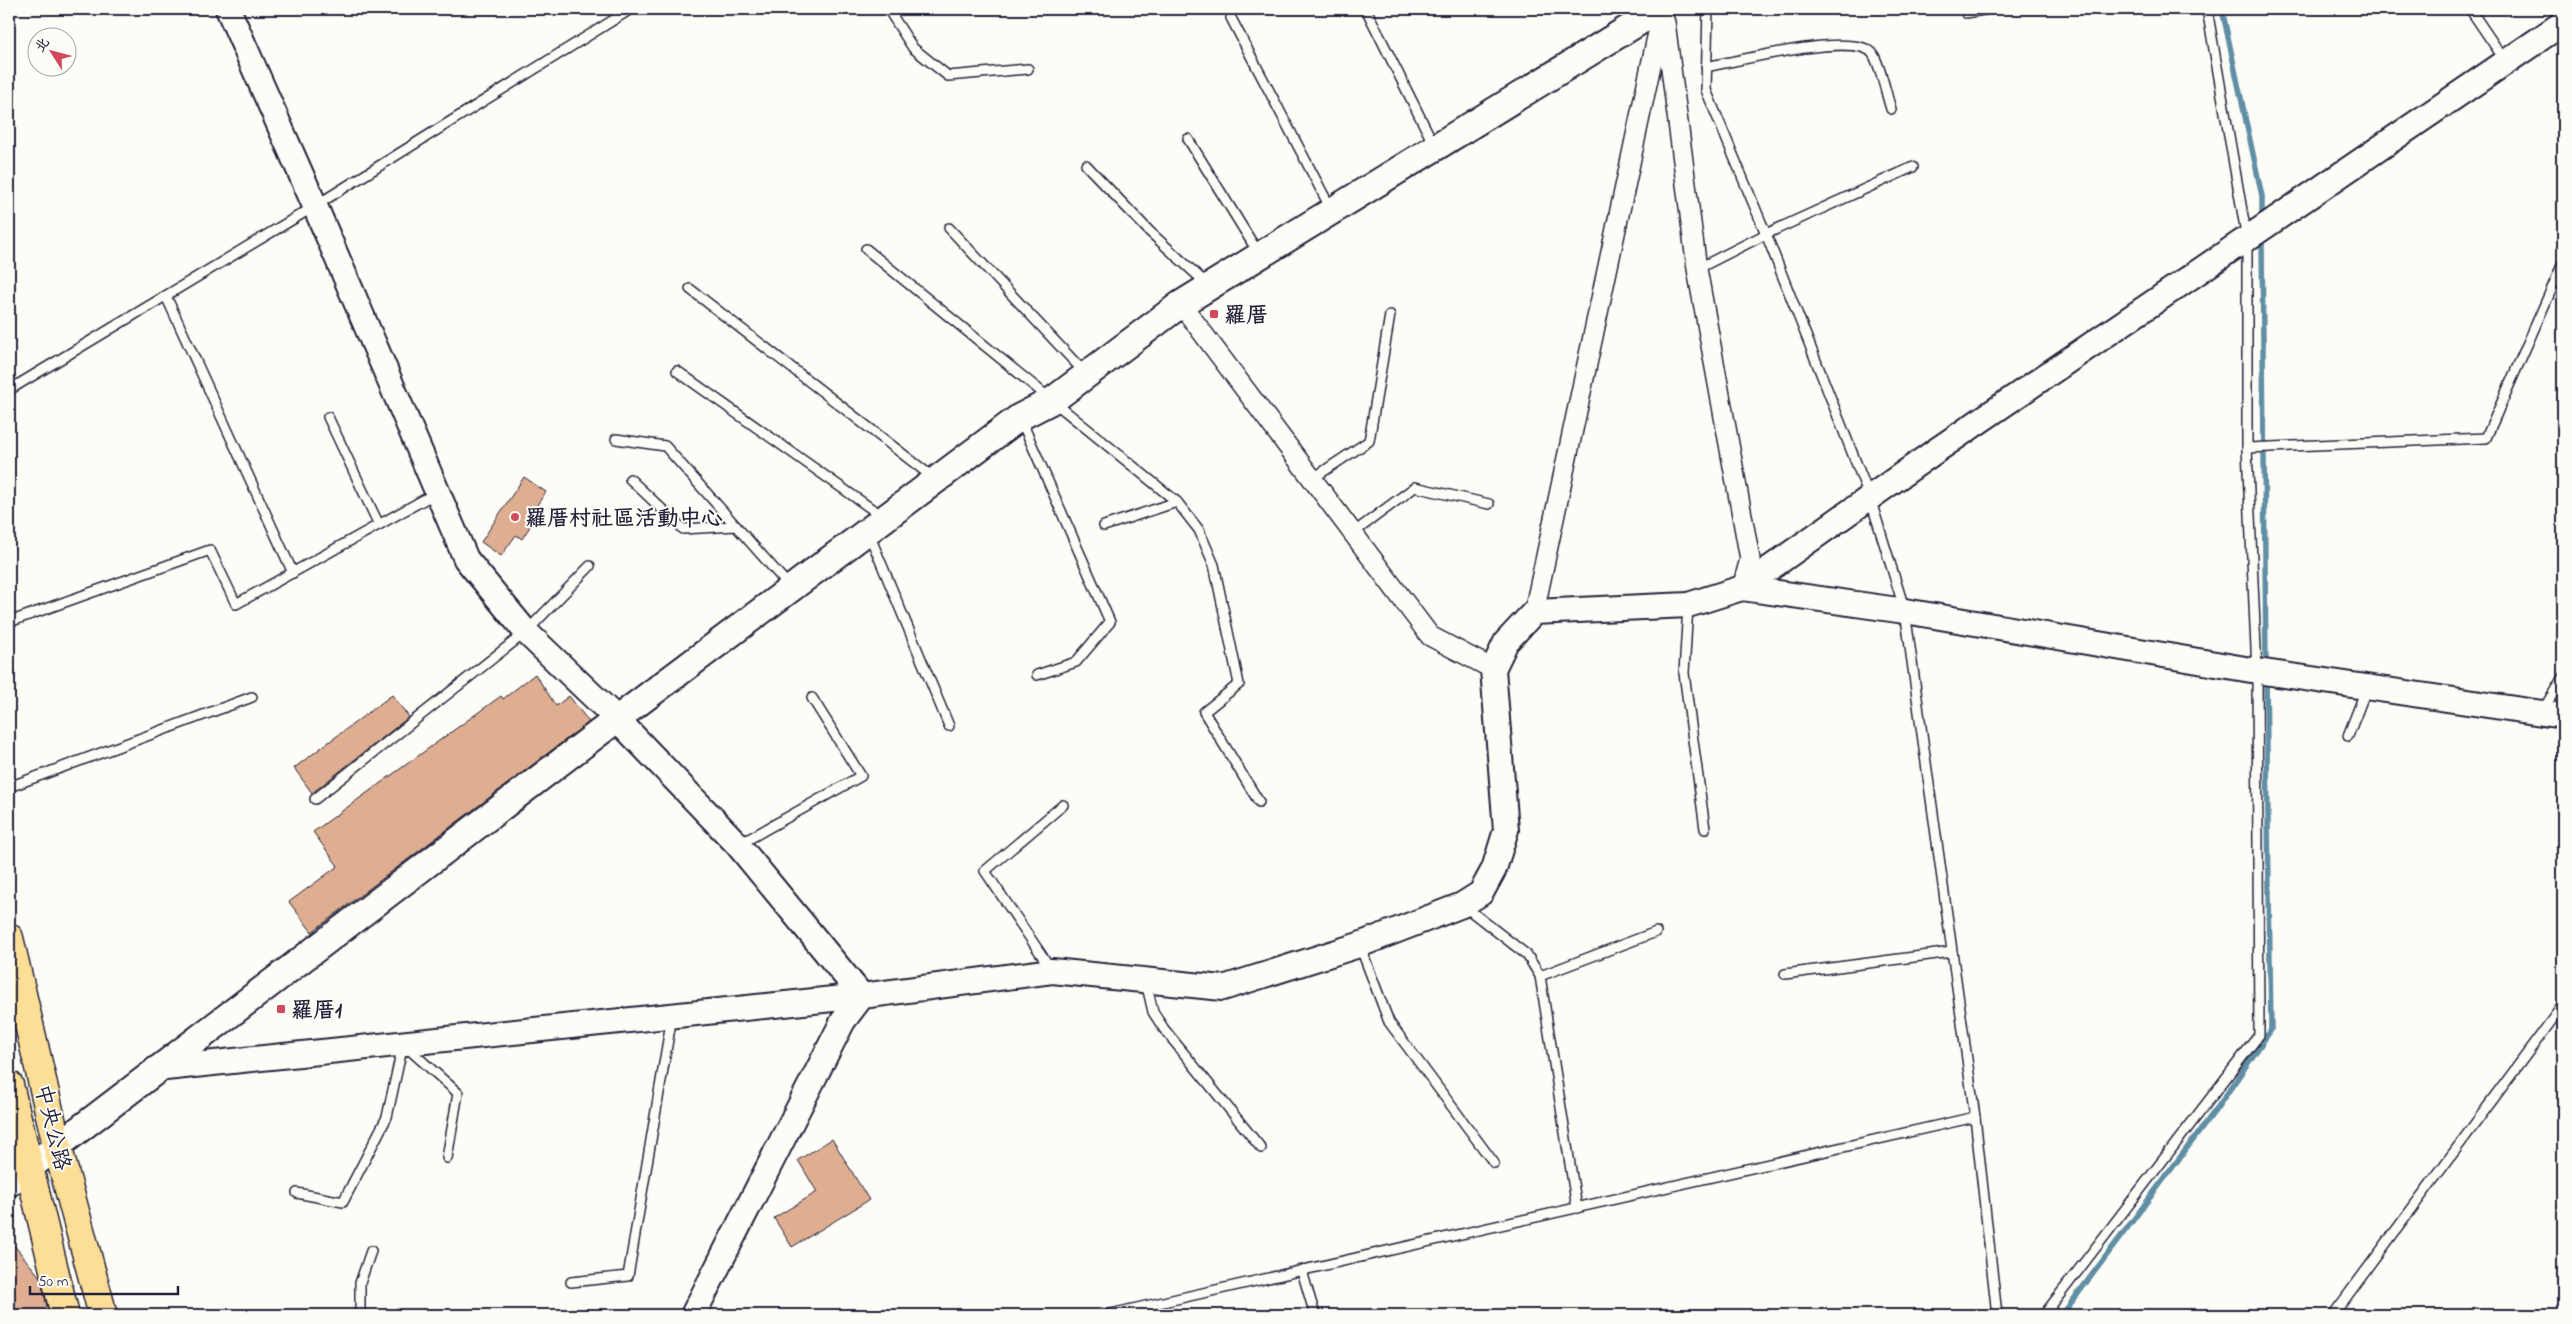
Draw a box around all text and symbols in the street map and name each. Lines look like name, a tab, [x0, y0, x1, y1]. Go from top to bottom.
north arrow	[28, 28, 78, 78]
text: 北	[30, 33, 55, 57]
place label: 羅厝	[1224, 301, 1268, 333]
marker: 羅厝	[1208, 308, 1220, 320]
place label: 羅厝村社區活動中心	[525, 504, 723, 536]
marker: 羅厝村社區活動中心	[509, 511, 521, 523]
place label: 羅厝1	[291, 996, 342, 1028]
marker: 羅厝1	[275, 1003, 287, 1015]
street label: 中央公路	[25, 1081, 77, 1174]
scale bar	[30, 1264, 178, 1296]
text: 50 m	[38, 1271, 69, 1293]

